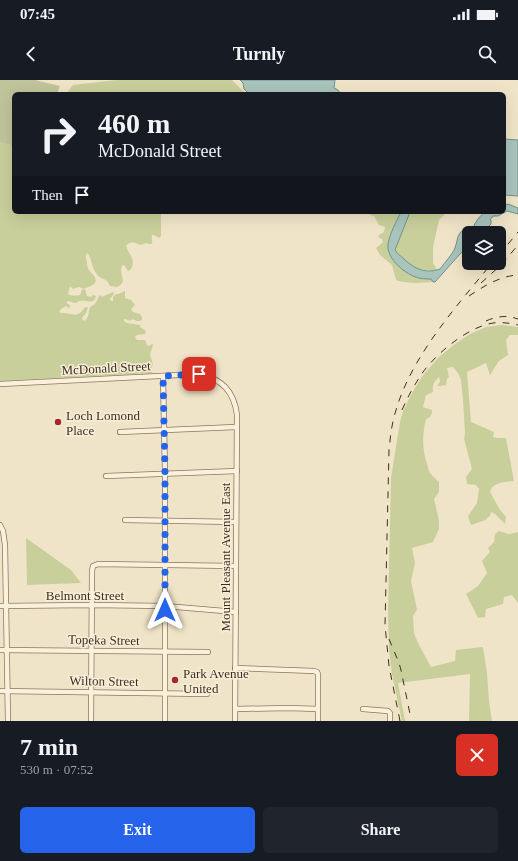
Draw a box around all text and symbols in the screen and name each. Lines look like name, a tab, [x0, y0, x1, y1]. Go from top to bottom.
text: 07:45	[20, 6, 55, 22]
icon: back	[20, 43, 42, 65]
icon: search	[476, 43, 498, 65]
text: Turnly	[233, 44, 285, 64]
icon: right	[32, 108, 84, 160]
text: 460 m	[98, 108, 170, 139]
text: McDonald Street	[98, 141, 221, 161]
icon: arrive	[71, 184, 93, 206]
text: Then	[32, 187, 63, 203]
map controls	[462, 226, 506, 270]
button: layers	[462, 226, 506, 270]
pin	[182, 357, 216, 391]
street label: McDonald Street	[61, 358, 151, 378]
icon: arrive	[188, 363, 210, 385]
place label: Loch Lomond Place	[66, 408, 141, 438]
marker: Loch Lomond Place	[53, 417, 63, 427]
street label: Mount Pleasant Avenue East	[218, 482, 233, 631]
street label: Belmont Street	[46, 588, 125, 603]
position arrow	[144, 589, 186, 631]
street label: Topeka Street	[68, 632, 140, 648]
place label: Park Avenue United	[183, 666, 249, 696]
street label: Wilton Street	[69, 673, 139, 689]
marker: Park Avenue United	[170, 675, 180, 685]
text: 7 min	[20, 734, 78, 760]
button: close	[456, 734, 498, 776]
text: 530 m · 07:52	[20, 762, 93, 777]
button: Exit	[20, 807, 255, 853]
button: Share	[263, 807, 498, 853]

